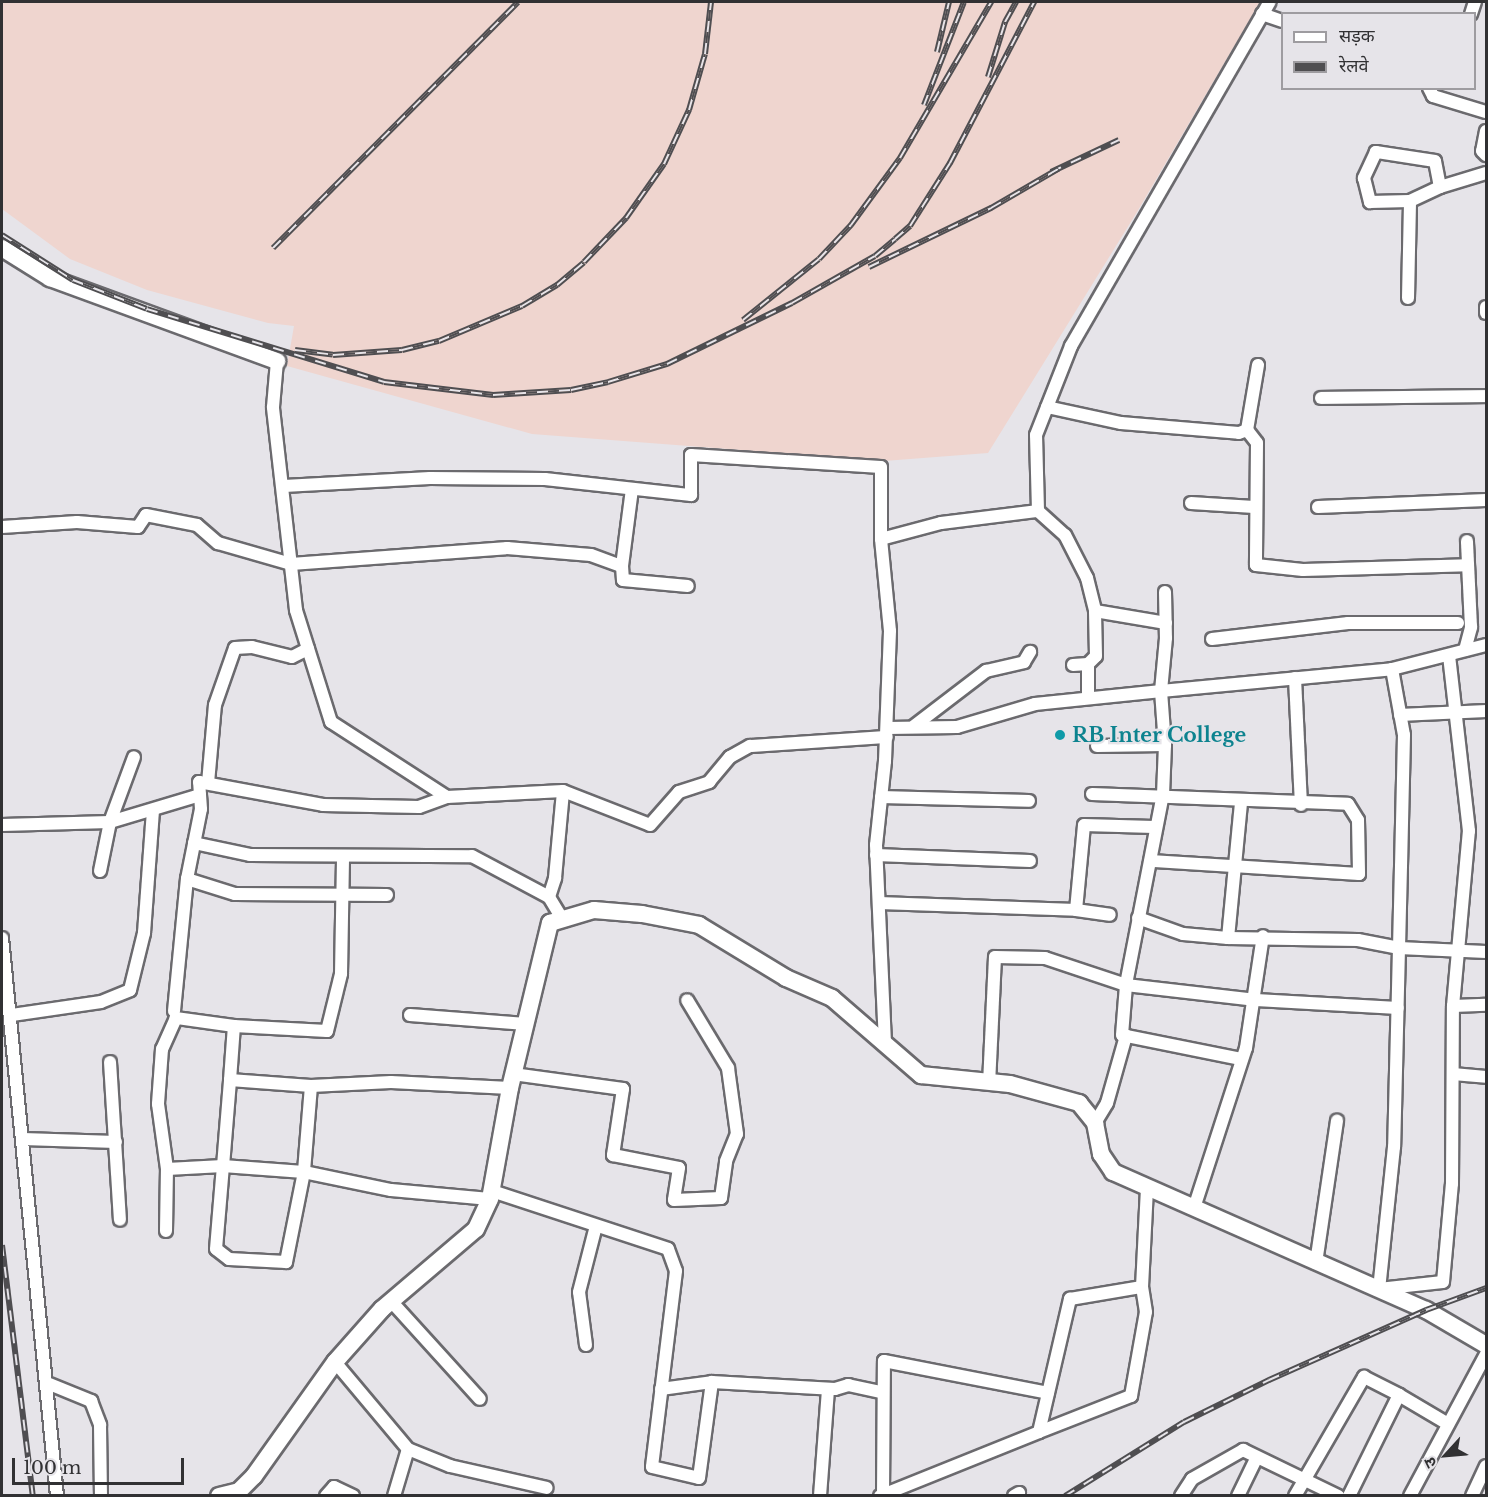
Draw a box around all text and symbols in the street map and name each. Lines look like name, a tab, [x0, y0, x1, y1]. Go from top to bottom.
legend	[1281, 12, 1476, 90]
text: सड़क	[1339, 25, 1375, 47]
text: रेलवे	[1339, 55, 1369, 77]
place label: RB Inter College	[1072, 723, 1247, 747]
marker: RB Inter College	[1053, 728, 1067, 742]
north arrow	[1416, 1425, 1476, 1485]
scale bar	[15, 1446, 188, 1484]
text: उ	[1419, 1454, 1441, 1471]
text: 100 m	[23, 1457, 81, 1479]

